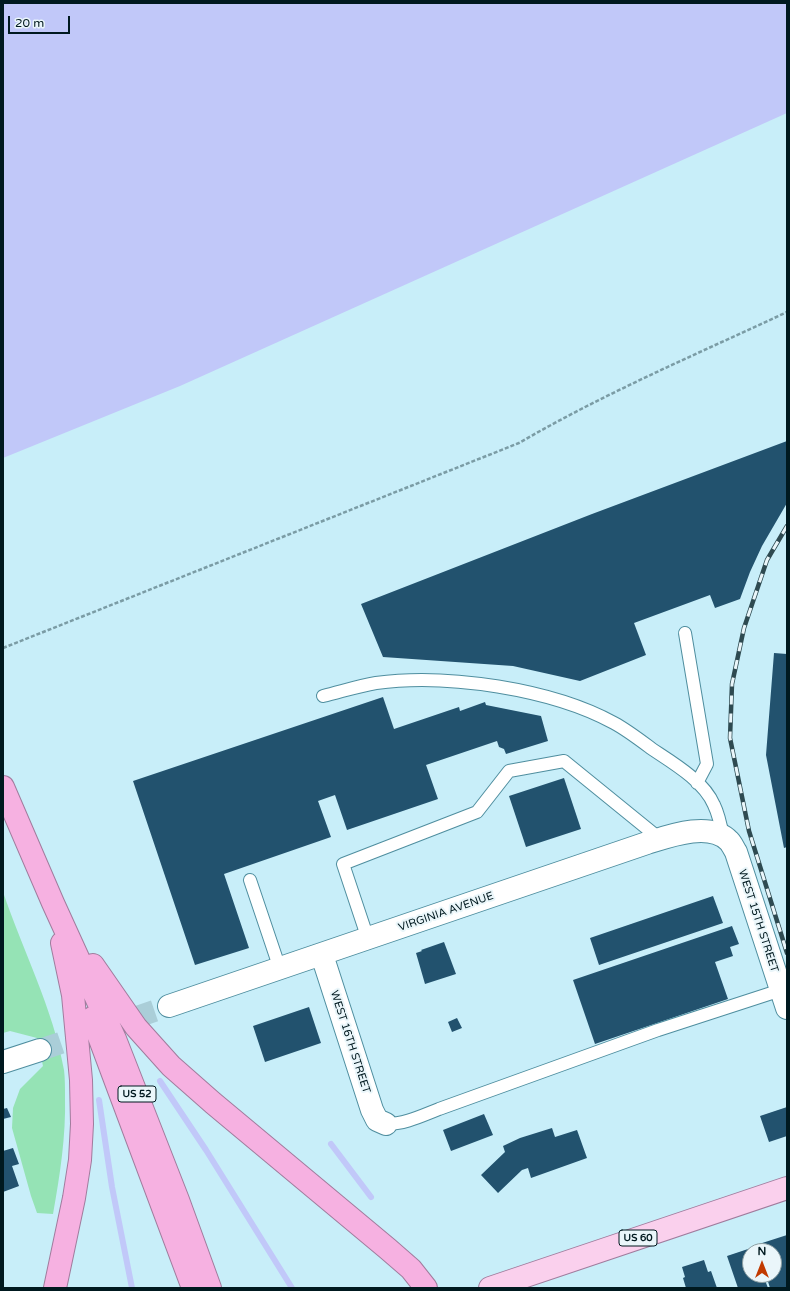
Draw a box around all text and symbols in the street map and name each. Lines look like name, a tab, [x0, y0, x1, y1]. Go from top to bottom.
scale bar	[10, 8, 72, 34]
text: 20 m	[15, 16, 44, 30]
street label: WEST 15TH STREET	[735, 868, 781, 974]
street label: VIRGINIA AVENUE	[397, 890, 495, 934]
street label: WEST 16TH STREET	[327, 989, 373, 1095]
road number: US 52	[118, 1086, 156, 1102]
road number: US 60	[619, 1230, 657, 1246]
north arrow	[742, 1243, 782, 1283]
text: N	[758, 1245, 766, 1258]

